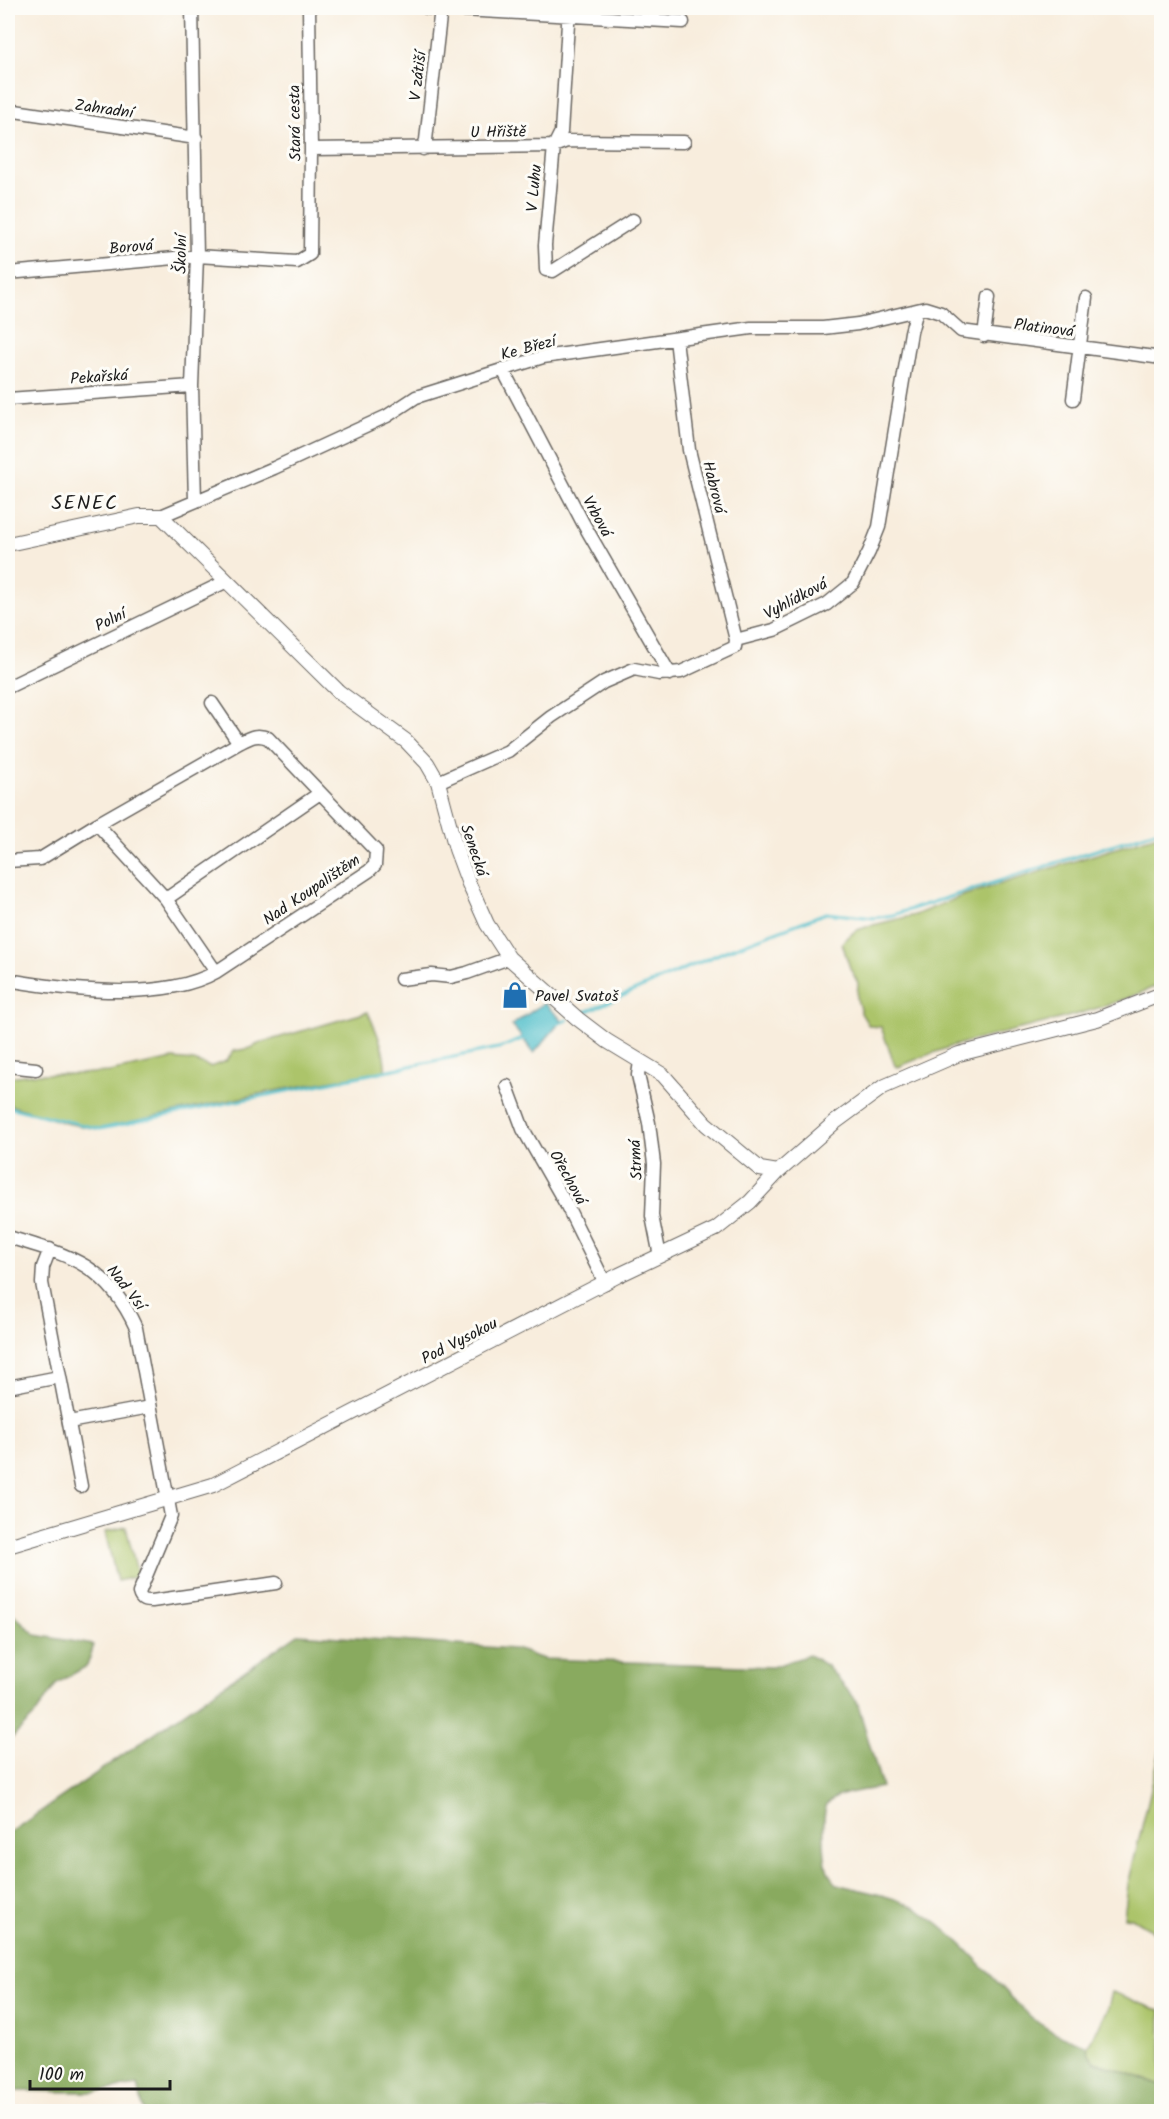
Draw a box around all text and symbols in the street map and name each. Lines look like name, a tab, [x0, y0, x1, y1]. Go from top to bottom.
street label: V zátiší	[403, 48, 434, 103]
street label: Stará cesta	[282, 85, 309, 161]
street label: Zahradní	[73, 93, 137, 126]
street label: U Hřiště	[470, 119, 527, 145]
street label: V Luhu	[520, 163, 549, 213]
street label: Školní	[169, 232, 194, 274]
street label: Borová	[108, 233, 156, 262]
street label: Platinová	[1012, 312, 1077, 345]
street label: Ke Březí	[498, 329, 561, 368]
street label: Pekařská	[69, 363, 130, 392]
street label: Habrová	[695, 458, 732, 518]
district label: SENEC	[51, 488, 119, 520]
street label: Vrbová	[575, 492, 619, 543]
street label: Vyhlídková	[759, 571, 833, 627]
street label: Polní	[91, 601, 133, 639]
street label: Senecká	[453, 821, 495, 881]
street label: Nad Koupalištěm	[258, 848, 366, 932]
shop icon: Pavel Svatoš	[500, 980, 530, 1010]
place label: Pavel Svatoš	[535, 984, 620, 1009]
street label: Strmá	[623, 1138, 650, 1181]
street label: Ořechová	[542, 1146, 594, 1211]
street label: Nad Vsí	[100, 1260, 153, 1318]
street label: Pod Vysokou	[417, 1311, 503, 1371]
scale bar	[30, 2053, 170, 2091]
text: 100 m	[39, 2061, 84, 2090]

